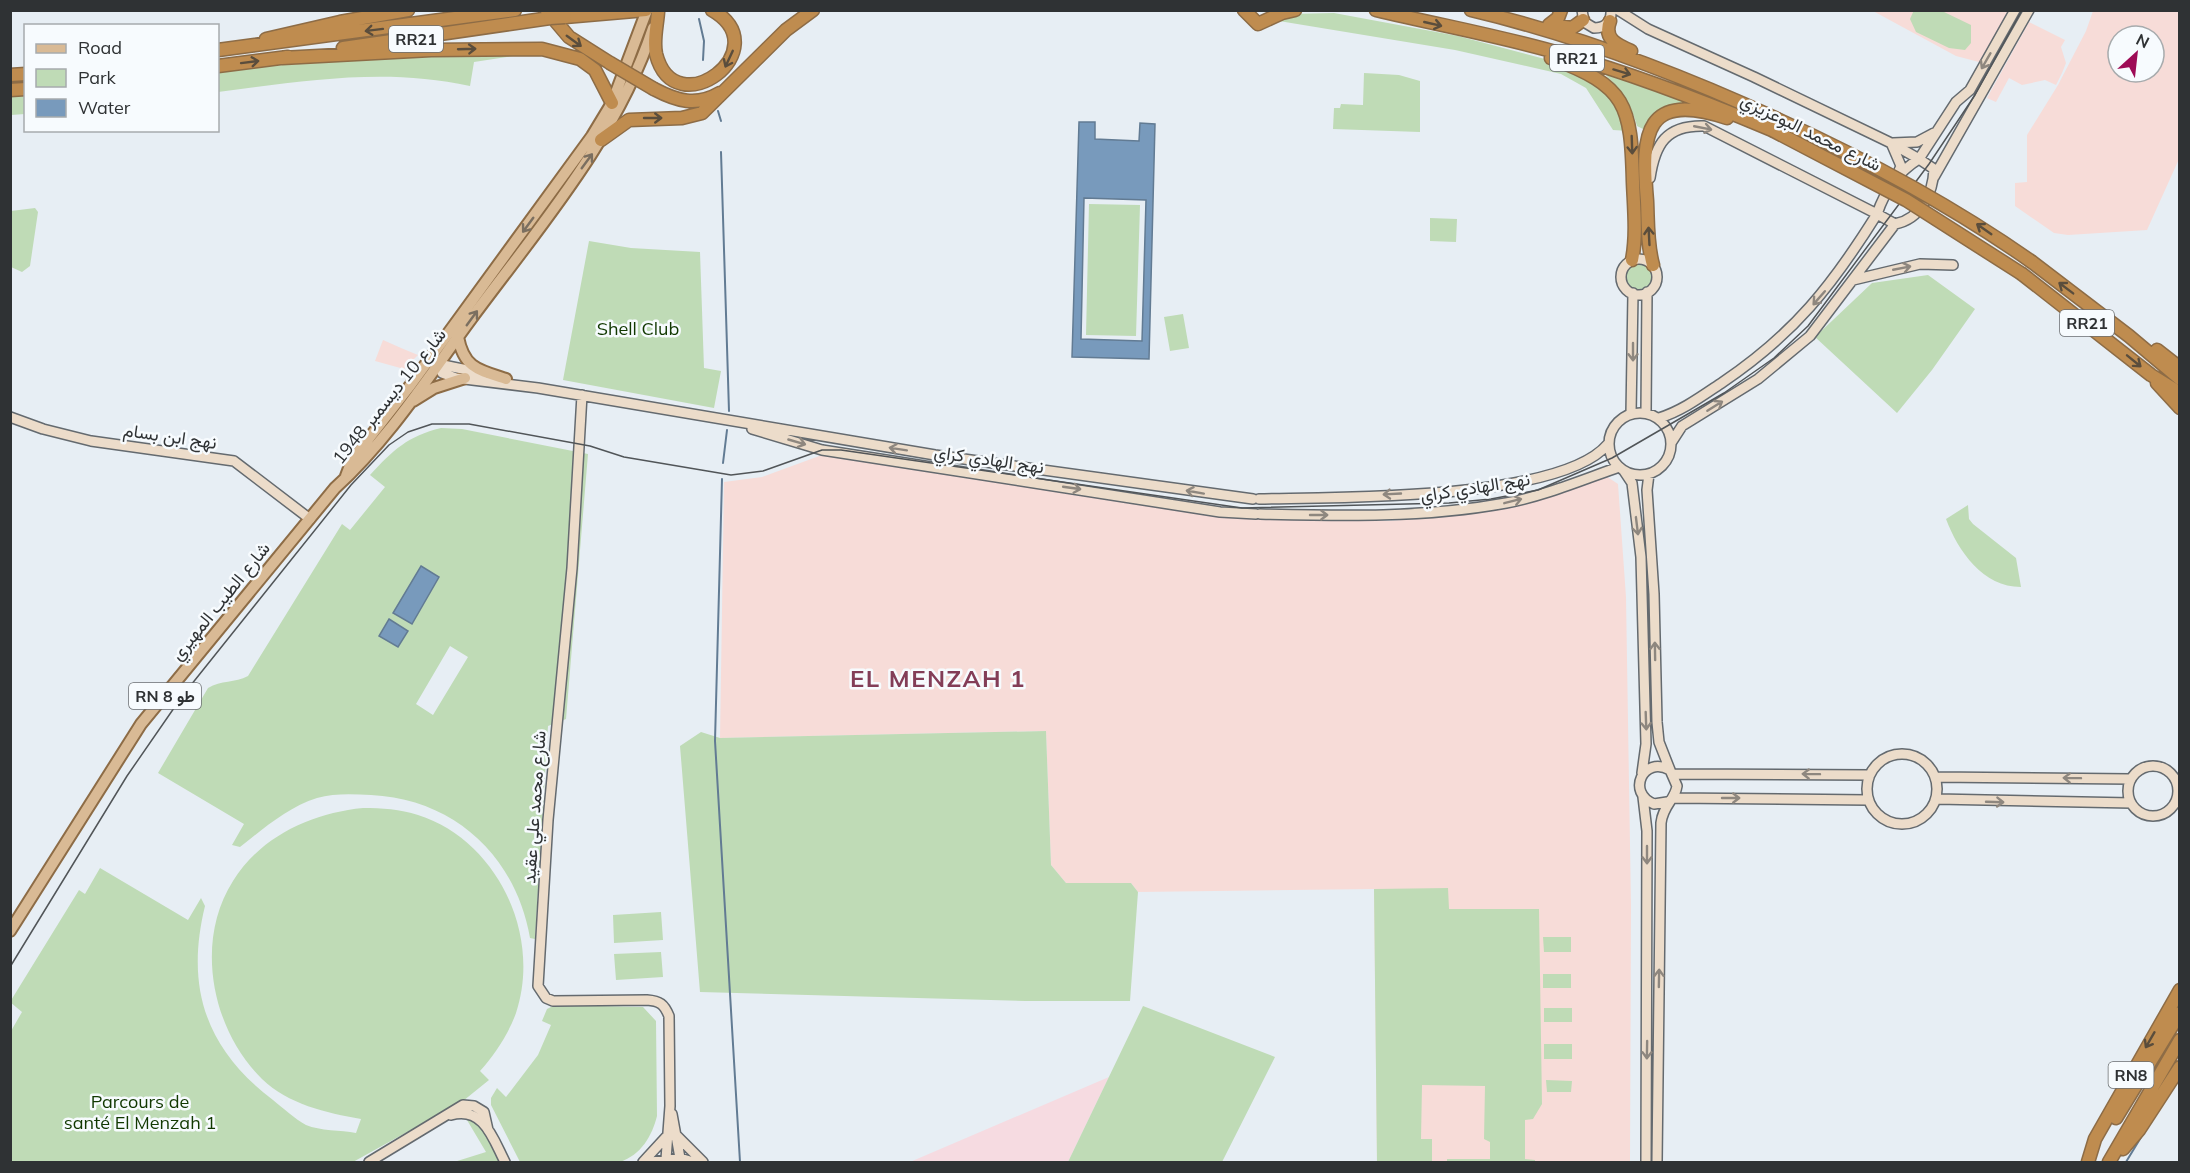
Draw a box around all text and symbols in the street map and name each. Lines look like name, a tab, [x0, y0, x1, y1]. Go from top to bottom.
one-way arrow	[1423, 18, 1442, 30]
legend	[24, 24, 219, 132]
north arrow	[2106, 24, 2166, 84]
one-way arrow	[364, 25, 384, 36]
road number: RR21	[389, 26, 443, 52]
text: N	[2133, 29, 2153, 52]
one-way arrow	[566, 35, 582, 47]
text: Road	[78, 36, 122, 59]
one-way arrow	[456, 43, 476, 55]
road number: RR21	[1550, 45, 1604, 71]
one-way arrow	[723, 49, 735, 67]
one-way arrow	[1980, 52, 1992, 69]
one-way arrow	[240, 56, 259, 67]
text: Park	[78, 66, 117, 89]
one-way arrow	[1612, 67, 1631, 78]
street label: شارع محمد البوعزيزي	[1735, 88, 1885, 180]
text: Water	[78, 96, 131, 119]
one-way arrow	[642, 112, 662, 124]
one-way arrow	[1693, 123, 1712, 134]
one-way arrow	[1626, 135, 1638, 155]
one-way arrow	[581, 153, 594, 169]
one-way arrow	[522, 217, 534, 233]
one-way arrow	[1976, 223, 1993, 235]
one-way arrow	[1643, 227, 1654, 247]
one-way arrow	[1892, 262, 1912, 273]
one-way arrow	[2058, 282, 2074, 295]
one-way arrow	[1812, 290, 1826, 305]
road number: RR21	[2060, 310, 2114, 336]
one-way arrow	[466, 311, 478, 327]
park label: Shell Club	[597, 317, 679, 340]
street label: شارع 10 ديسمبر 1948	[327, 323, 452, 469]
one-way arrow	[1627, 341, 1639, 361]
one-way arrow	[2126, 355, 2142, 368]
one-way arrow	[1706, 399, 1723, 411]
street label: نهج ابن بسام	[122, 418, 218, 455]
one-way arrow	[787, 437, 806, 448]
street label: نهج الهادي كراي	[932, 440, 1045, 482]
one-way arrow	[889, 443, 909, 454]
street label: نهج الهادي كراي	[1418, 467, 1532, 511]
one-way arrow	[1061, 482, 1081, 493]
one-way arrow	[1186, 486, 1205, 497]
one-way arrow	[1383, 488, 1403, 499]
one-way arrow	[1503, 494, 1522, 506]
one-way arrow	[1308, 509, 1328, 521]
one-way arrow	[1632, 516, 1643, 535]
street label: شارع الطيب المهيري	[165, 537, 278, 667]
one-way arrow	[1650, 641, 1661, 661]
district label: EL MENZAH 1	[850, 663, 1026, 693]
road number: RN 8 طو	[129, 683, 201, 709]
one-way arrow	[1640, 710, 1651, 730]
street label: شارع محمد علي عقيد	[517, 730, 555, 885]
one-way arrow	[1802, 768, 1822, 780]
one-way arrow	[2062, 772, 2082, 784]
one-way arrow	[1721, 792, 1741, 804]
one-way arrow	[1985, 796, 2005, 807]
one-way arrow	[1641, 845, 1653, 865]
one-way arrow	[1653, 969, 1665, 989]
one-way arrow	[2144, 1031, 2156, 1048]
one-way arrow	[1642, 1040, 1653, 1060]
road number: RN8	[2108, 1062, 2154, 1088]
park label: Parcours de santé El Menzah 1	[64, 1090, 216, 1134]

